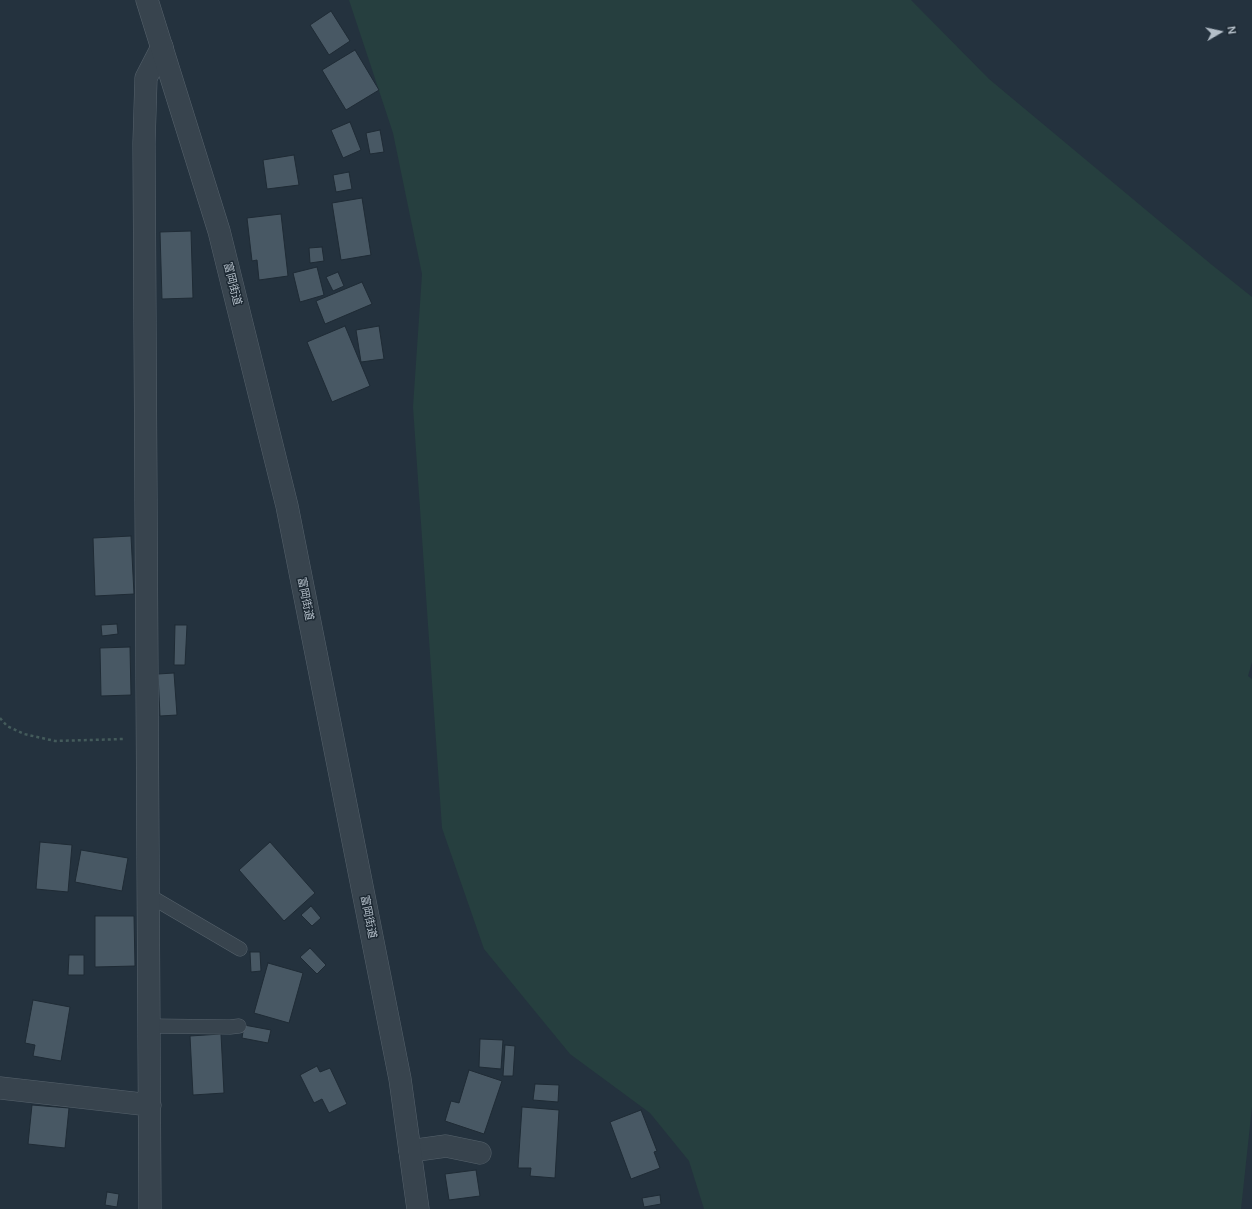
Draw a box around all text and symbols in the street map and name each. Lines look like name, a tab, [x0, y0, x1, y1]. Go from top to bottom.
north arrow	[1200, 12, 1240, 52]
text: N	[1224, 25, 1239, 35]
street label: 富岡街道	[220, 261, 244, 307]
street label: 富岡街道	[294, 576, 316, 622]
street label: 富岡街道	[357, 894, 379, 940]

